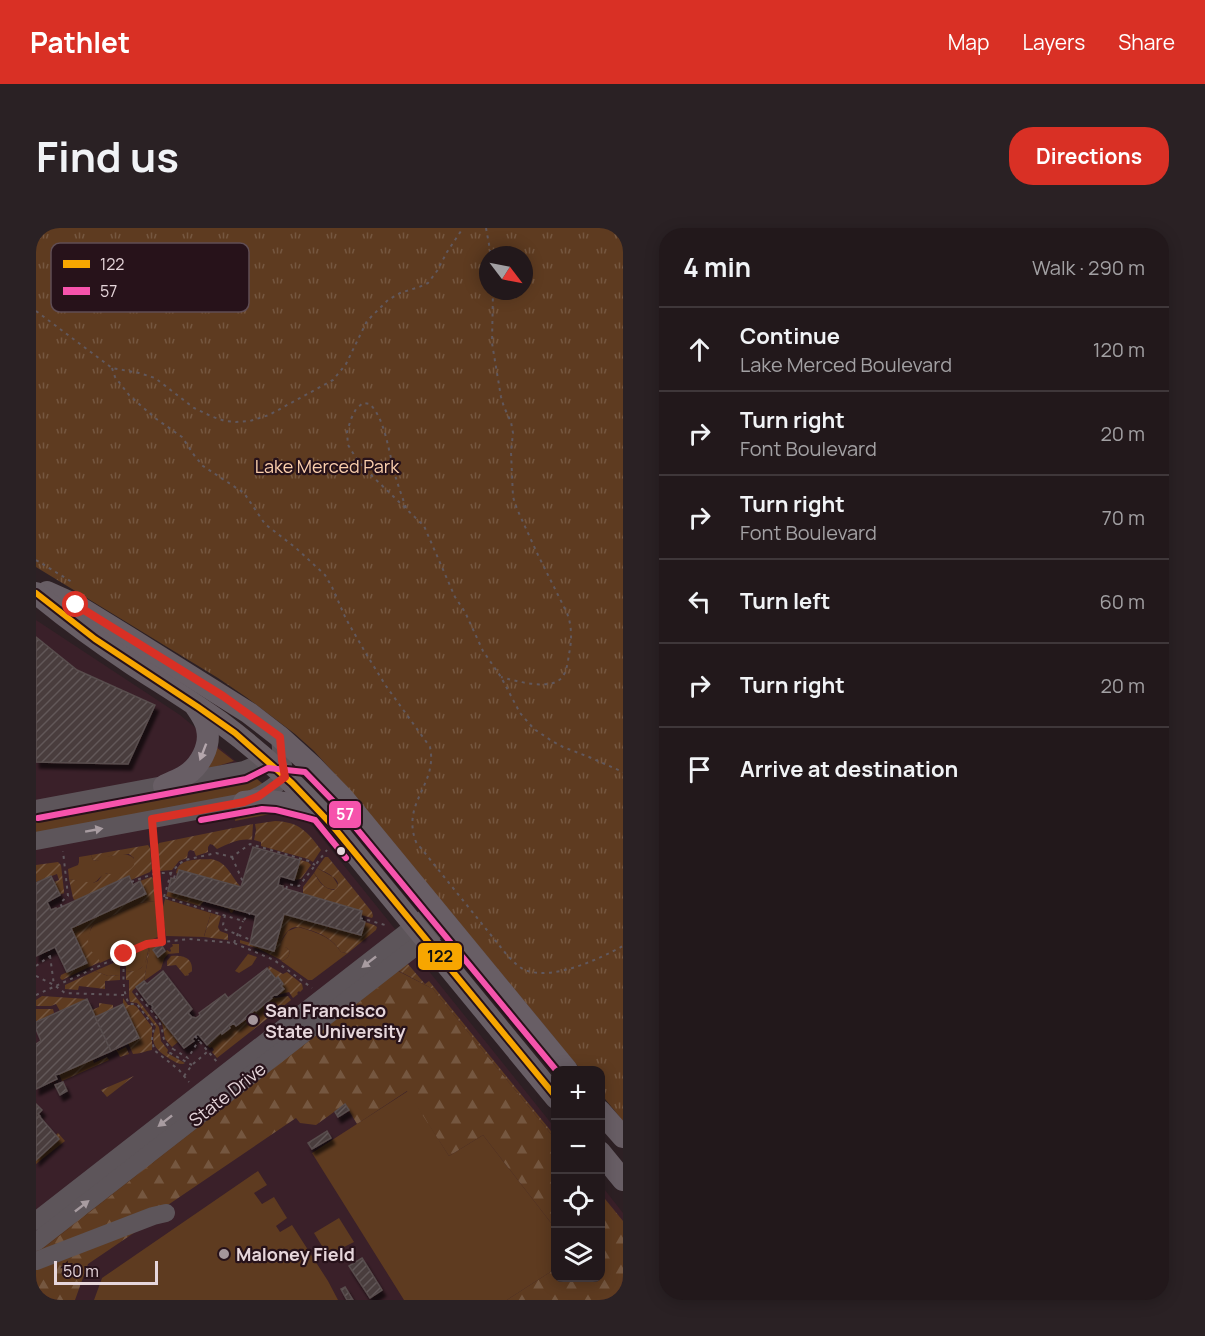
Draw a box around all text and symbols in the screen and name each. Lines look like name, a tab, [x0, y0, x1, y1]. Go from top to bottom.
text: Pathlet	[30, 23, 130, 61]
text: Map	[948, 28, 989, 56]
text: Layers	[1022, 28, 1085, 56]
text: Share	[1118, 28, 1175, 56]
text: Find us	[36, 127, 179, 185]
button: Directions	[1009, 127, 1169, 185]
legend	[51, 243, 249, 312]
north arrow	[479, 246, 533, 300]
text: 4 min	[683, 249, 751, 285]
text: 122	[100, 253, 124, 275]
text: Walk · 290 m	[1032, 254, 1145, 281]
text: 57	[100, 280, 117, 302]
text: Continue	[740, 321, 840, 351]
icon: ahead	[683, 333, 716, 366]
text: 120 m	[1093, 336, 1145, 363]
text: Lake Merced Boulevard	[740, 351, 952, 378]
text: Turn right	[740, 405, 845, 435]
icon: right	[683, 417, 716, 450]
text: 20 m	[1100, 420, 1145, 447]
text: Font Boulevard	[740, 435, 877, 462]
park label: Lake Merced Park	[255, 454, 400, 478]
text: Turn right	[740, 489, 845, 519]
icon: right	[683, 501, 716, 534]
text: 70 m	[1102, 504, 1145, 531]
text: Font Boulevard	[740, 519, 877, 546]
icon: left	[683, 585, 716, 618]
text: Turn left	[740, 586, 830, 616]
text: 60 m	[1099, 588, 1145, 615]
route start	[62, 591, 88, 617]
icon: right	[683, 669, 716, 702]
text: Turn right	[740, 670, 845, 700]
text: 20 m	[1100, 672, 1145, 699]
one-way arrow	[198, 744, 208, 762]
icon: arrive	[683, 753, 716, 786]
text: Arrive at destination	[740, 754, 958, 784]
line badge: 57	[328, 800, 362, 829]
text: 57	[336, 803, 354, 825]
one-way arrow	[84, 825, 103, 834]
unlabelled marker	[335, 845, 347, 857]
route end	[110, 940, 136, 966]
line badge: 122	[417, 942, 463, 971]
text: 122	[427, 945, 453, 967]
one-way arrow	[361, 956, 376, 968]
place label: San Francisco State University	[265, 998, 406, 1043]
marker: San Francisco State University	[246, 1013, 260, 1027]
street label: State Drive	[184, 1056, 270, 1132]
map controls	[551, 1066, 605, 1282]
button: +	[551, 1066, 605, 1120]
one-way arrow	[157, 1114, 173, 1127]
button: −	[551, 1120, 605, 1174]
button: locate	[551, 1174, 605, 1228]
one-way arrow	[74, 1200, 90, 1213]
button: layers	[551, 1228, 605, 1282]
place label: Maloney Field	[236, 1242, 355, 1266]
marker: Maloney Field	[217, 1247, 231, 1261]
scale bar	[54, 1258, 158, 1286]
text: 50 m	[63, 1260, 99, 1282]

